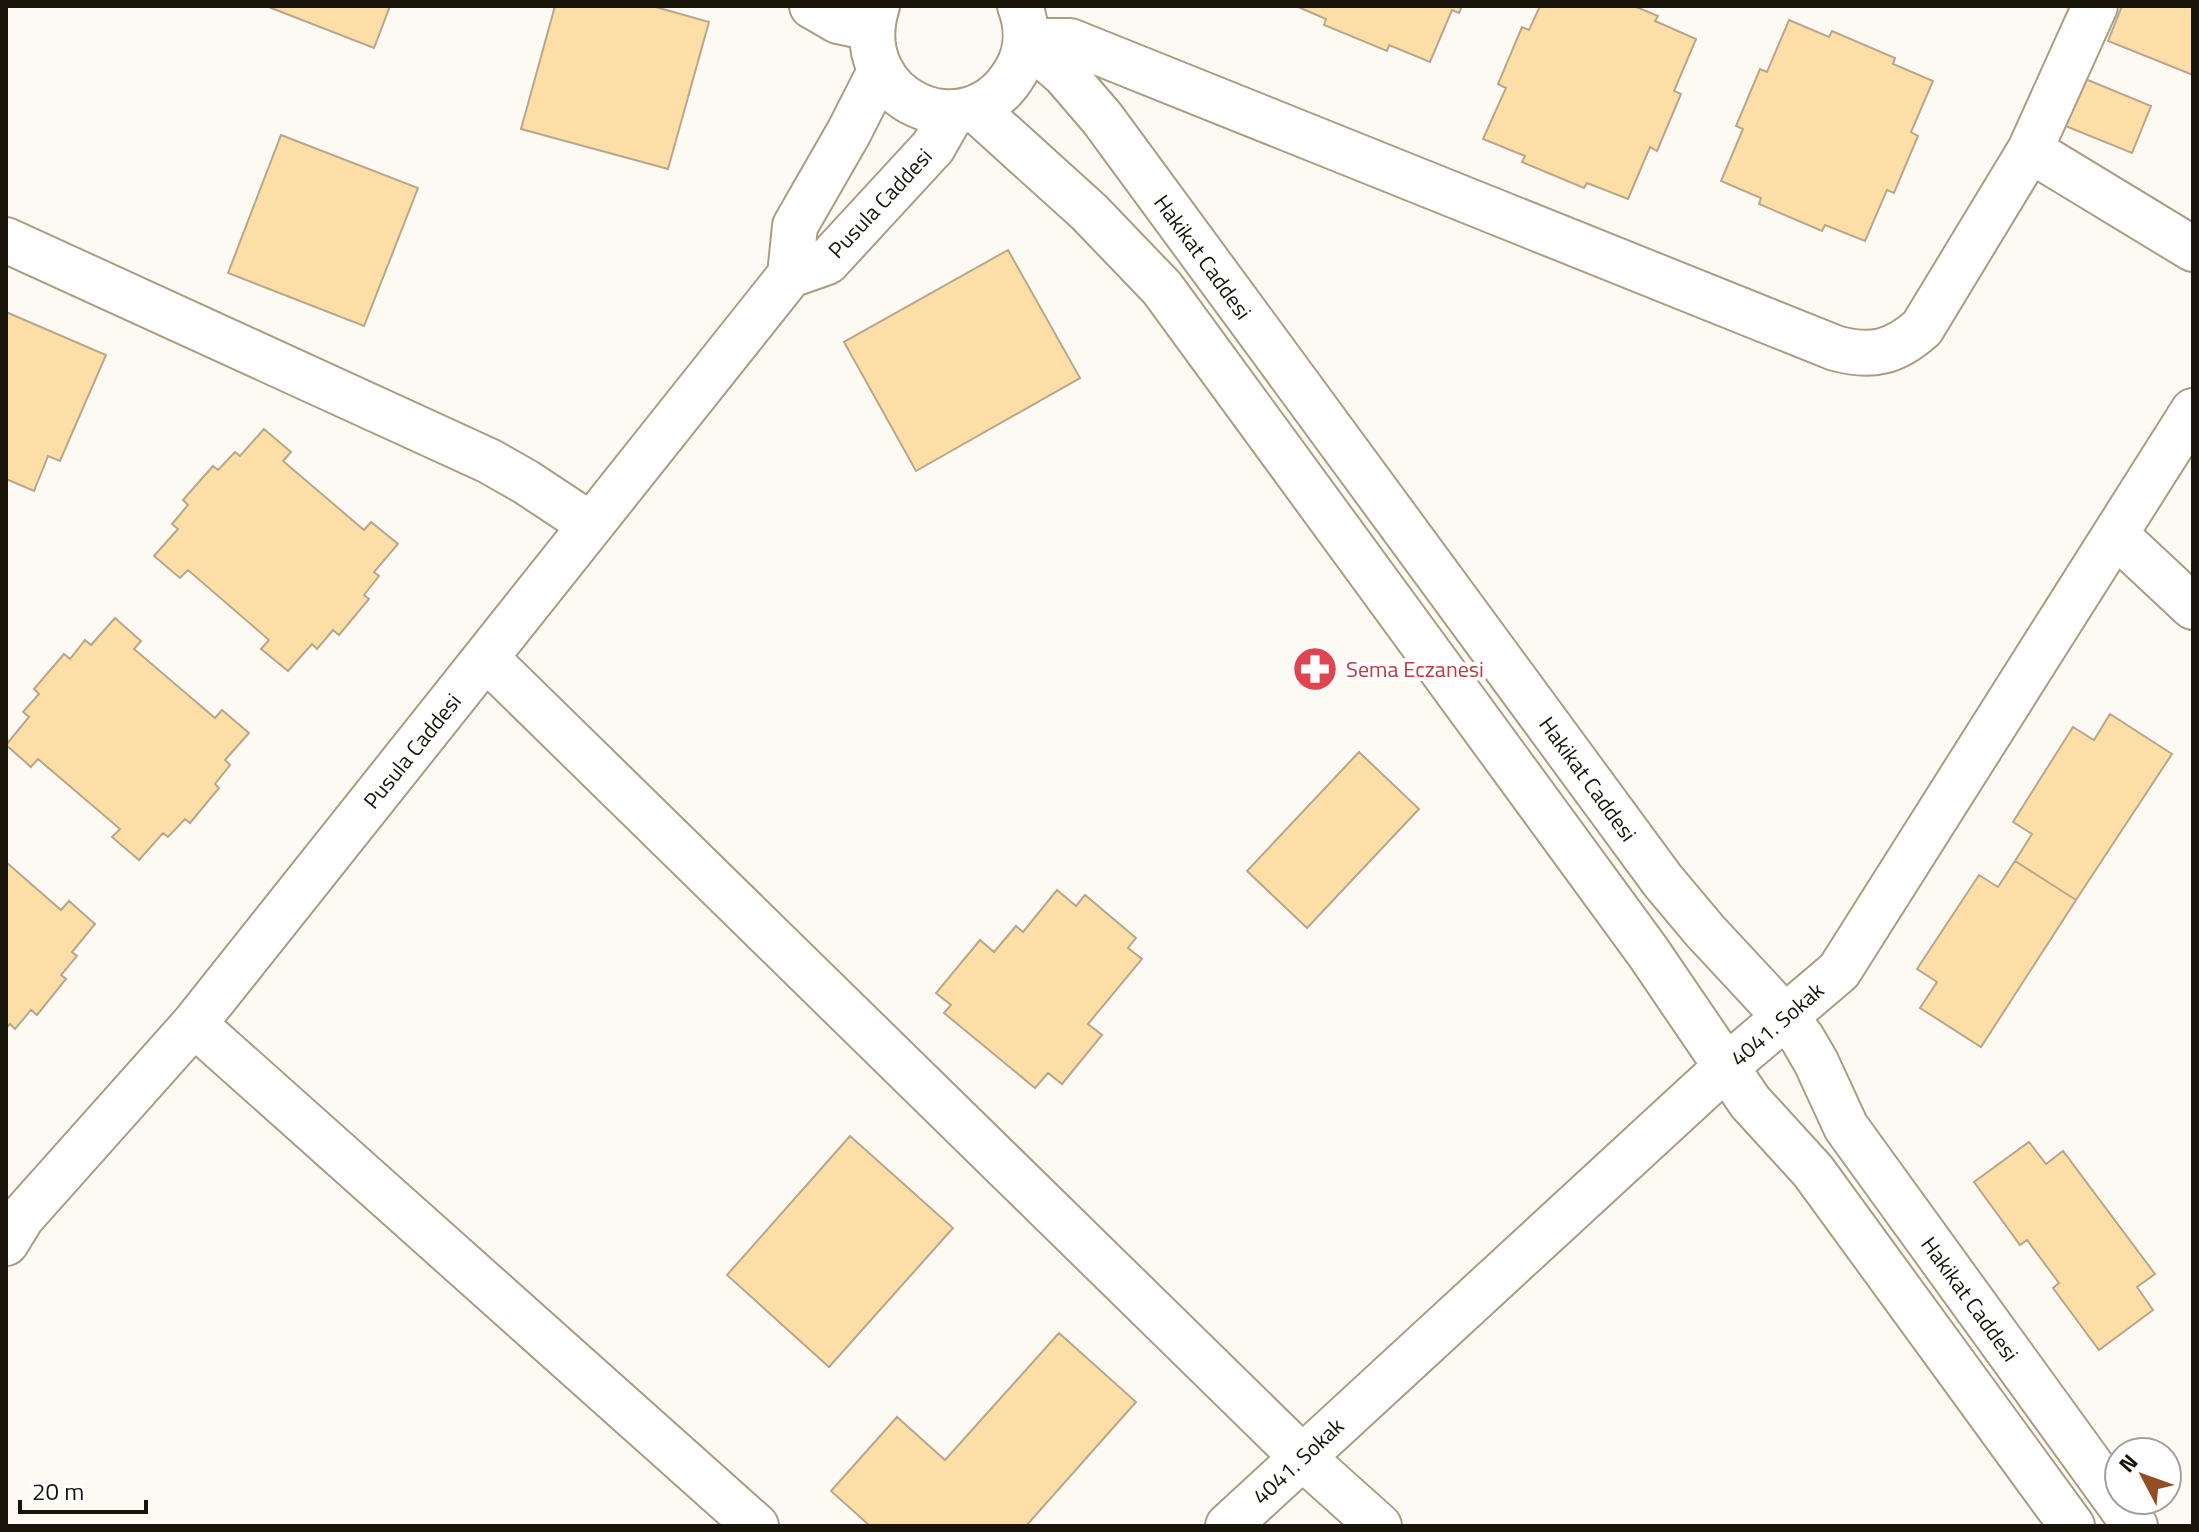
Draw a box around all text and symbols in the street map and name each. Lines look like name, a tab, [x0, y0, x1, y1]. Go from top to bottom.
street label: Pusula Caddesi	[820, 140, 940, 266]
street label: Hakikat Caddesi	[1146, 187, 1260, 327]
pharmacy icon: Sema Eczanesi	[1291, 645, 1339, 693]
place label: Sema Eczanesi	[1346, 652, 1484, 686]
street label: Pusula Caddesi	[355, 686, 469, 816]
street label: Hakikat Caddesi	[1531, 709, 1645, 849]
street label: 4041. Sokak	[1723, 973, 1832, 1074]
street label: Hakikat Caddesi	[1913, 1229, 2027, 1369]
street label: 4041. Sokak	[1245, 1409, 1352, 1512]
north arrow	[2103, 1436, 2183, 1516]
text: N	[2110, 1446, 2146, 1480]
scale bar	[20, 1464, 146, 1514]
text: 20 m	[32, 1473, 84, 1509]

